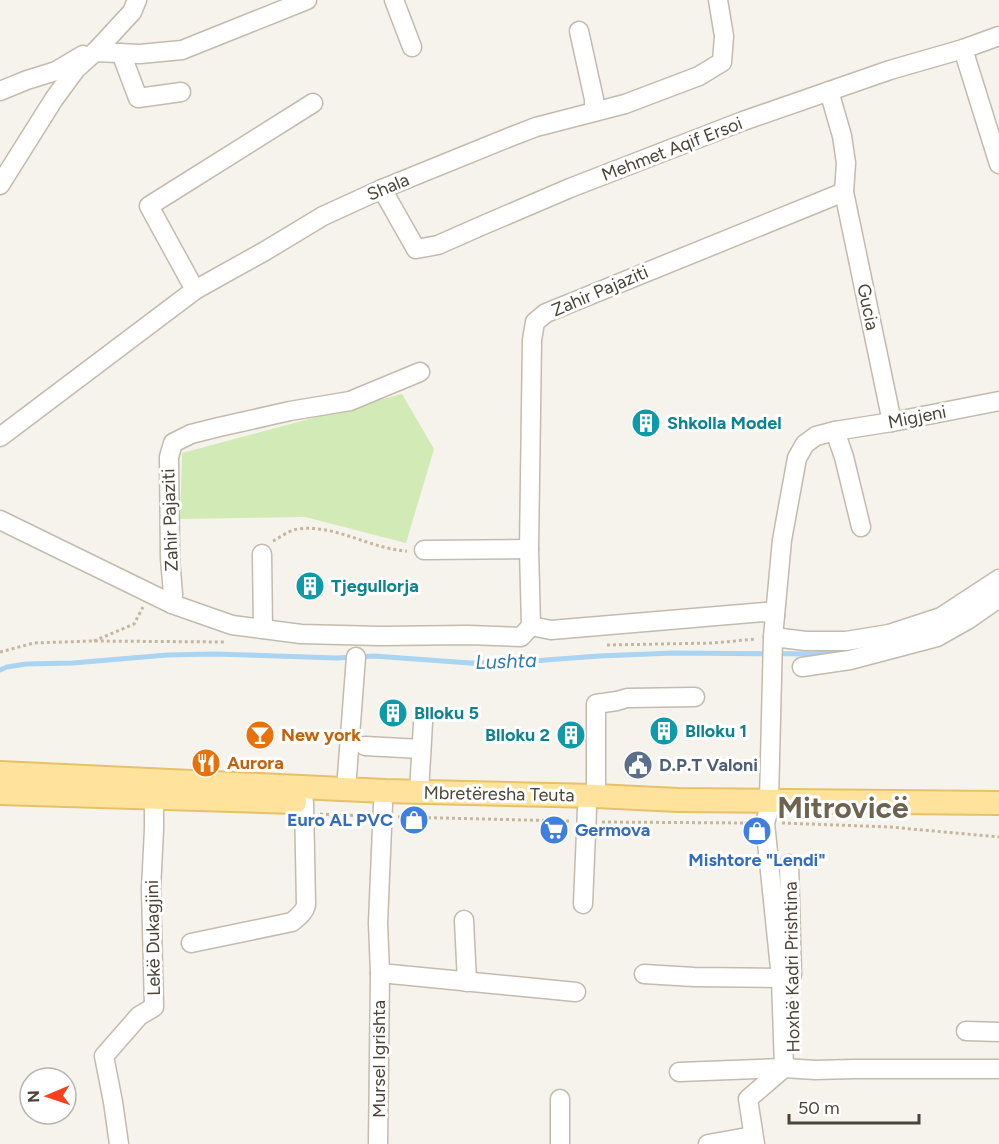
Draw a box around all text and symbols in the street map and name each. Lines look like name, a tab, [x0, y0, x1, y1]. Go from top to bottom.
street label: Mehmet Aqif Ersoi	[599, 112, 745, 186]
street label: Shala	[364, 168, 412, 206]
street label: Zahir Pajaziti	[548, 261, 652, 321]
street label: Gucia	[852, 282, 884, 332]
street label: Migjeni	[886, 401, 948, 433]
building icon: Shkolla Model	[630, 407, 662, 439]
place label: Shkolla Model	[667, 412, 782, 434]
street label: Zahir Pajaziti	[157, 468, 183, 572]
building icon: Tjegullorja	[294, 570, 326, 602]
place label: Tjegullorja	[331, 575, 419, 597]
water label: Lushta	[475, 648, 537, 674]
building icon: Blloku 5	[377, 697, 409, 729]
place label: Blloku 5	[414, 702, 479, 724]
building icon: Blloku 1	[648, 715, 680, 747]
bar icon: New york	[244, 719, 276, 751]
building icon: Blloku 2	[555, 719, 587, 751]
place label: Blloku 1	[685, 720, 747, 742]
place label: New york	[281, 724, 361, 746]
place label: Blloku 2	[485, 724, 550, 746]
restaurant icon: Aurora	[190, 747, 222, 779]
public building icon: D.P.T Valoni	[622, 749, 654, 781]
place label: Aurora	[227, 752, 284, 774]
place label: D.P.T Valoni	[659, 754, 758, 776]
street label: Mbretëresha Teuta	[423, 782, 575, 806]
district label: Mitrovicë	[777, 789, 909, 826]
shop icon: Euro AL PVC	[398, 804, 430, 836]
place label: Euro AL PVC	[287, 809, 393, 831]
supermarket icon: Germova	[538, 814, 570, 846]
shop icon: Mishtore "Lendi"	[741, 815, 773, 847]
place label: Germova	[575, 819, 650, 841]
place label: Mishtore "Lendi"	[688, 849, 826, 871]
street label: Lekë Dukagjini	[141, 880, 165, 996]
street label: Hoxhë Kadri Prishtina	[780, 881, 804, 1053]
street label: Mursel Igrishta	[368, 1000, 390, 1118]
north arrow	[18, 1066, 78, 1126]
scale bar	[789, 1087, 920, 1125]
text: N	[24, 1090, 43, 1103]
text: 50 m	[798, 1097, 840, 1119]

